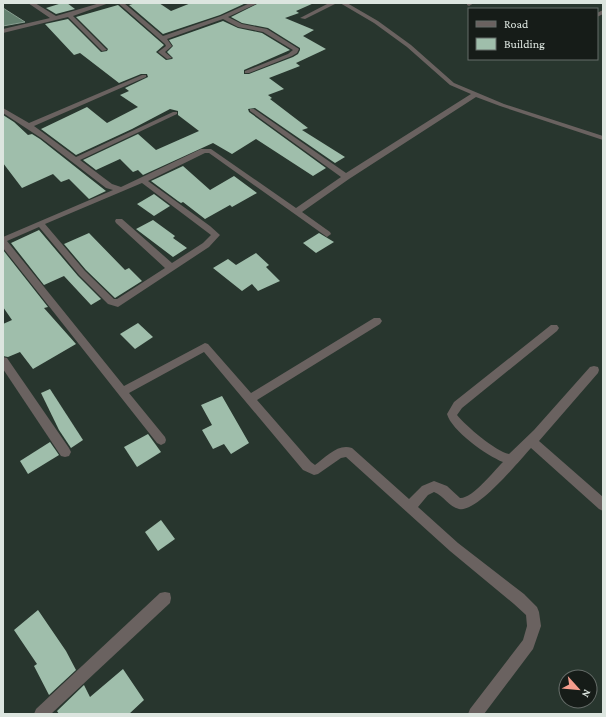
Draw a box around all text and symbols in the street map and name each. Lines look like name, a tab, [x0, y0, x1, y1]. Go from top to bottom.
legend	[468, 8, 598, 60]
text: Road	[504, 17, 529, 31]
text: Building	[504, 37, 545, 51]
north arrow	[558, 669, 598, 709]
text: N	[580, 687, 594, 700]

